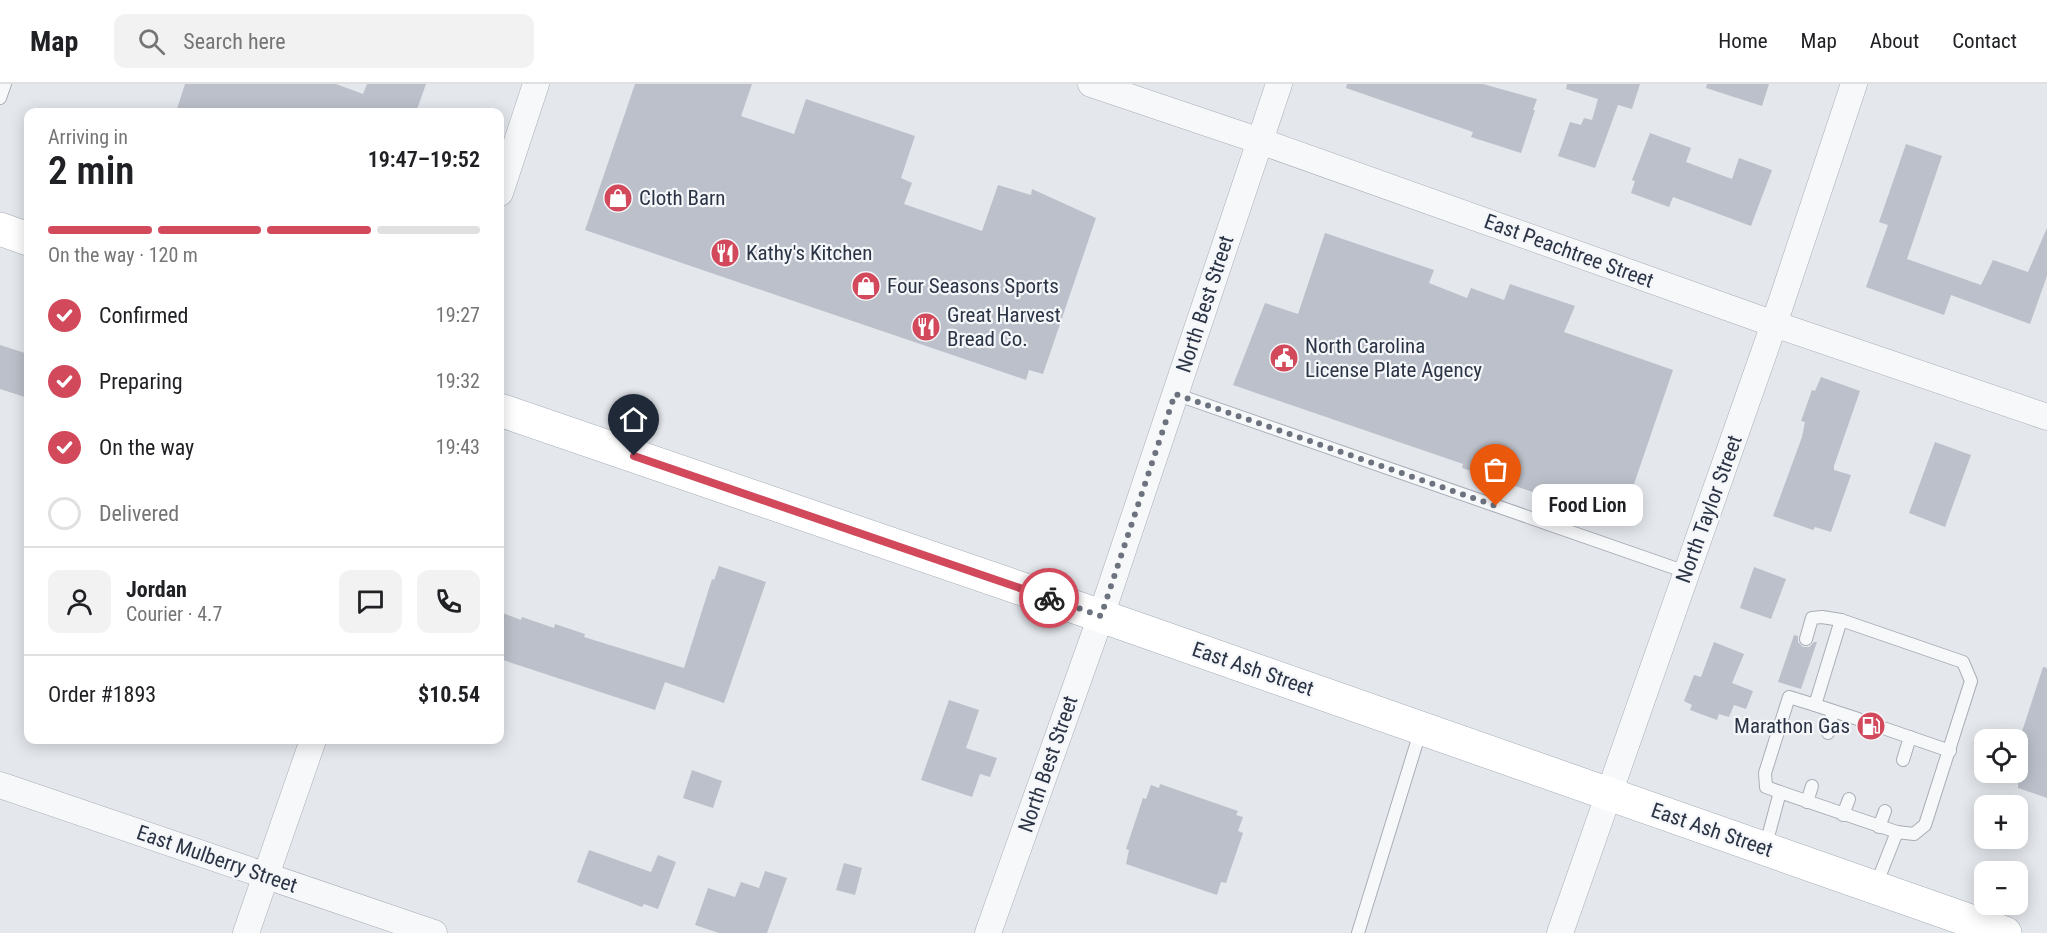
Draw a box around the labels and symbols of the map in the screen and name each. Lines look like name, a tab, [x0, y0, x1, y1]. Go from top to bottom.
shop icon: Cloth Barn	[602, 182, 634, 214]
place label: Cloth Barn	[639, 186, 726, 210]
street label: East Peachtree Street	[1481, 209, 1657, 293]
street label: North Best Street	[1172, 232, 1238, 376]
restaurant icon: Kathy's Kitchen	[709, 237, 741, 269]
place label: Kathy's Kitchen	[746, 241, 872, 265]
shop icon: Four Seasons Sports	[850, 270, 882, 302]
place label: Four Seasons Sports	[887, 274, 1059, 298]
place label: Great Harvest Bread Co.	[947, 303, 1061, 351]
restaurant icon: Great Harvest Bread Co.	[910, 311, 942, 343]
place label: North Carolina License Plate Agency	[1305, 334, 1482, 382]
public building icon: North Carolina License Plate Agency	[1268, 342, 1300, 374]
pin	[608, 394, 659, 456]
street label: North Taylor Street	[1671, 432, 1747, 586]
pin	[1470, 444, 1521, 506]
callout: Food Lion	[1532, 485, 1643, 527]
courier	[1019, 568, 1079, 628]
street label: East Ash Street	[1189, 637, 1317, 701]
street label: North Best Street	[1013, 693, 1083, 835]
fuel station icon: Marathon Gas	[1855, 710, 1887, 742]
place label: Marathon Gas	[1734, 714, 1850, 738]
street label: East Ash Street	[1648, 798, 1776, 862]
street label: East Mulberry Street	[134, 820, 300, 898]

